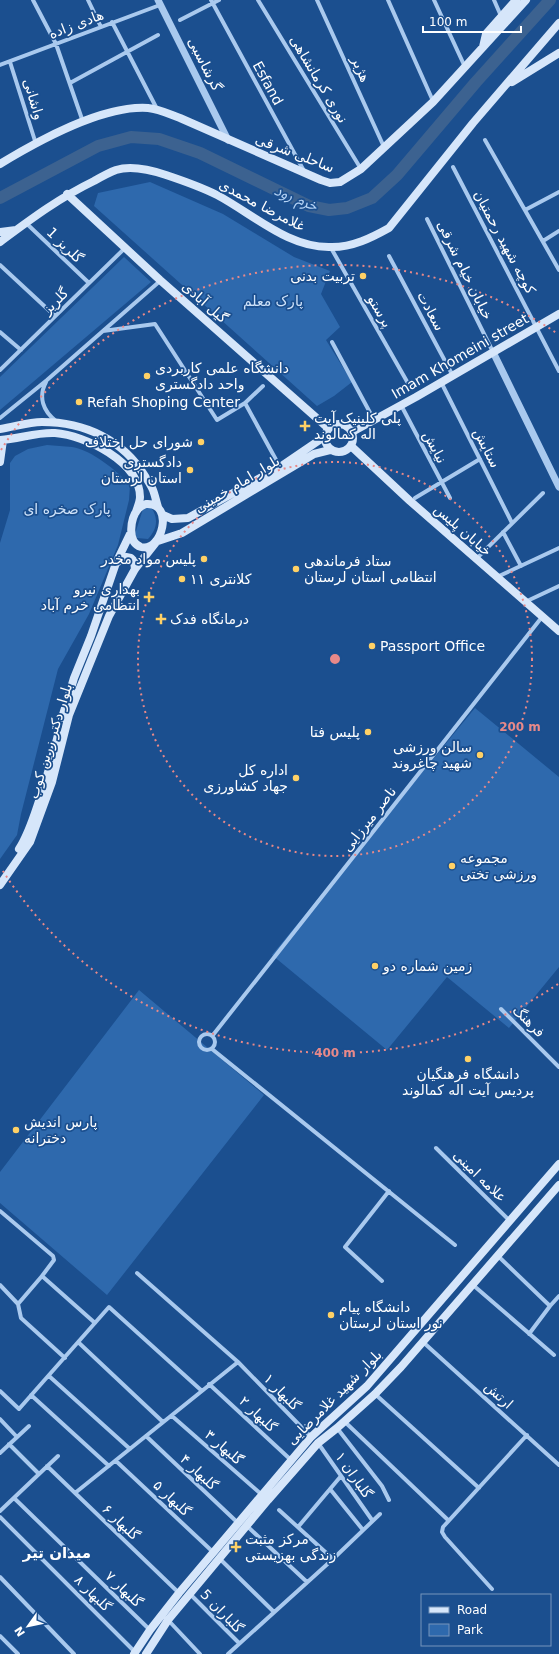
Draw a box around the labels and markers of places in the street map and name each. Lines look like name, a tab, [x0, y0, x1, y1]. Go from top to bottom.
place label: تربیت بدنی	[290, 268, 355, 285]
marker: تربیت بدنی	[358, 271, 368, 281]
place label: دانشگاه علمی کاربردی واحد دادگستری	[155, 360, 289, 393]
marker: دانشگاه علمی کاربردی واحد دادگستری	[142, 371, 152, 381]
place label: Refah Shoping Center	[87, 394, 240, 410]
marker: Refah Shoping Center	[74, 397, 84, 407]
place label: پلی کلینیک آیت اله کمالوند	[314, 410, 401, 443]
marker: پلی کلینیک آیت اله کمالوند	[299, 420, 311, 432]
place label: شورای حل اختلاف	[85, 434, 193, 451]
marker: شورای حل اختلاف	[196, 437, 206, 447]
place label: دادگستری استان لرستان	[101, 454, 182, 487]
marker: دادگستری استان لرستان	[185, 465, 195, 475]
place label: پلیس مواد مخدر	[100, 551, 196, 568]
place label: ستاد فرماندهی انتظامی استان لرستان	[304, 553, 437, 586]
marker: پلیس مواد مخدر	[199, 554, 209, 564]
marker: ستاد فرماندهی انتظامی استان لرستان	[291, 564, 301, 574]
place label: کلانتری ۱۱	[190, 571, 252, 588]
marker: کلانتری ۱۱	[177, 574, 187, 584]
place label: بهداری نیرو انتظامی خرم آباد	[41, 581, 140, 614]
marker: بهداری نیرو انتظامی خرم آباد	[143, 591, 155, 603]
place label: درمانگاه فدک	[170, 611, 249, 628]
marker: درمانگاه فدک	[155, 613, 167, 625]
place label: Passport Office	[380, 638, 485, 654]
marker: Passport Office	[367, 641, 377, 651]
centre of rings	[328, 652, 342, 666]
place label: پلیس فتا	[310, 724, 360, 741]
marker: پلیس فتا	[363, 727, 373, 737]
place label: سالن ورزشی شهید چاغروند	[392, 739, 472, 772]
marker: سالن ورزشی شهید چاغروند	[475, 750, 485, 760]
place label: اداره کل جهاد کشاورزی	[203, 762, 288, 795]
marker: اداره کل جهاد کشاورزی	[291, 773, 301, 783]
place label: مجموعه ورزشی تختی	[460, 850, 537, 883]
marker: مجموعه ورزشی تختی	[447, 861, 457, 871]
place label: زمین شماره دو	[382, 958, 472, 975]
marker: زمین شماره دو	[370, 961, 380, 971]
marker: دانشگاه فرهنگیان پردیس آیت اله کمالوند	[463, 1054, 473, 1064]
place label: دانشگاه فرهنگیان پردیس آیت اله کمالوند	[402, 1066, 534, 1099]
place label: پارس اندیش دخترانه	[24, 1114, 97, 1147]
marker: پارس اندیش دخترانه	[11, 1125, 21, 1135]
place label: دانشگاه پیام نور استان لرستان	[339, 1299, 443, 1332]
marker: دانشگاه پیام نور استان لرستان	[326, 1310, 336, 1320]
place label: مرکز مثبت زندگی بهزیستی	[245, 1531, 336, 1564]
marker: مرکز مثبت زندگی بهزیستی	[230, 1541, 242, 1553]

